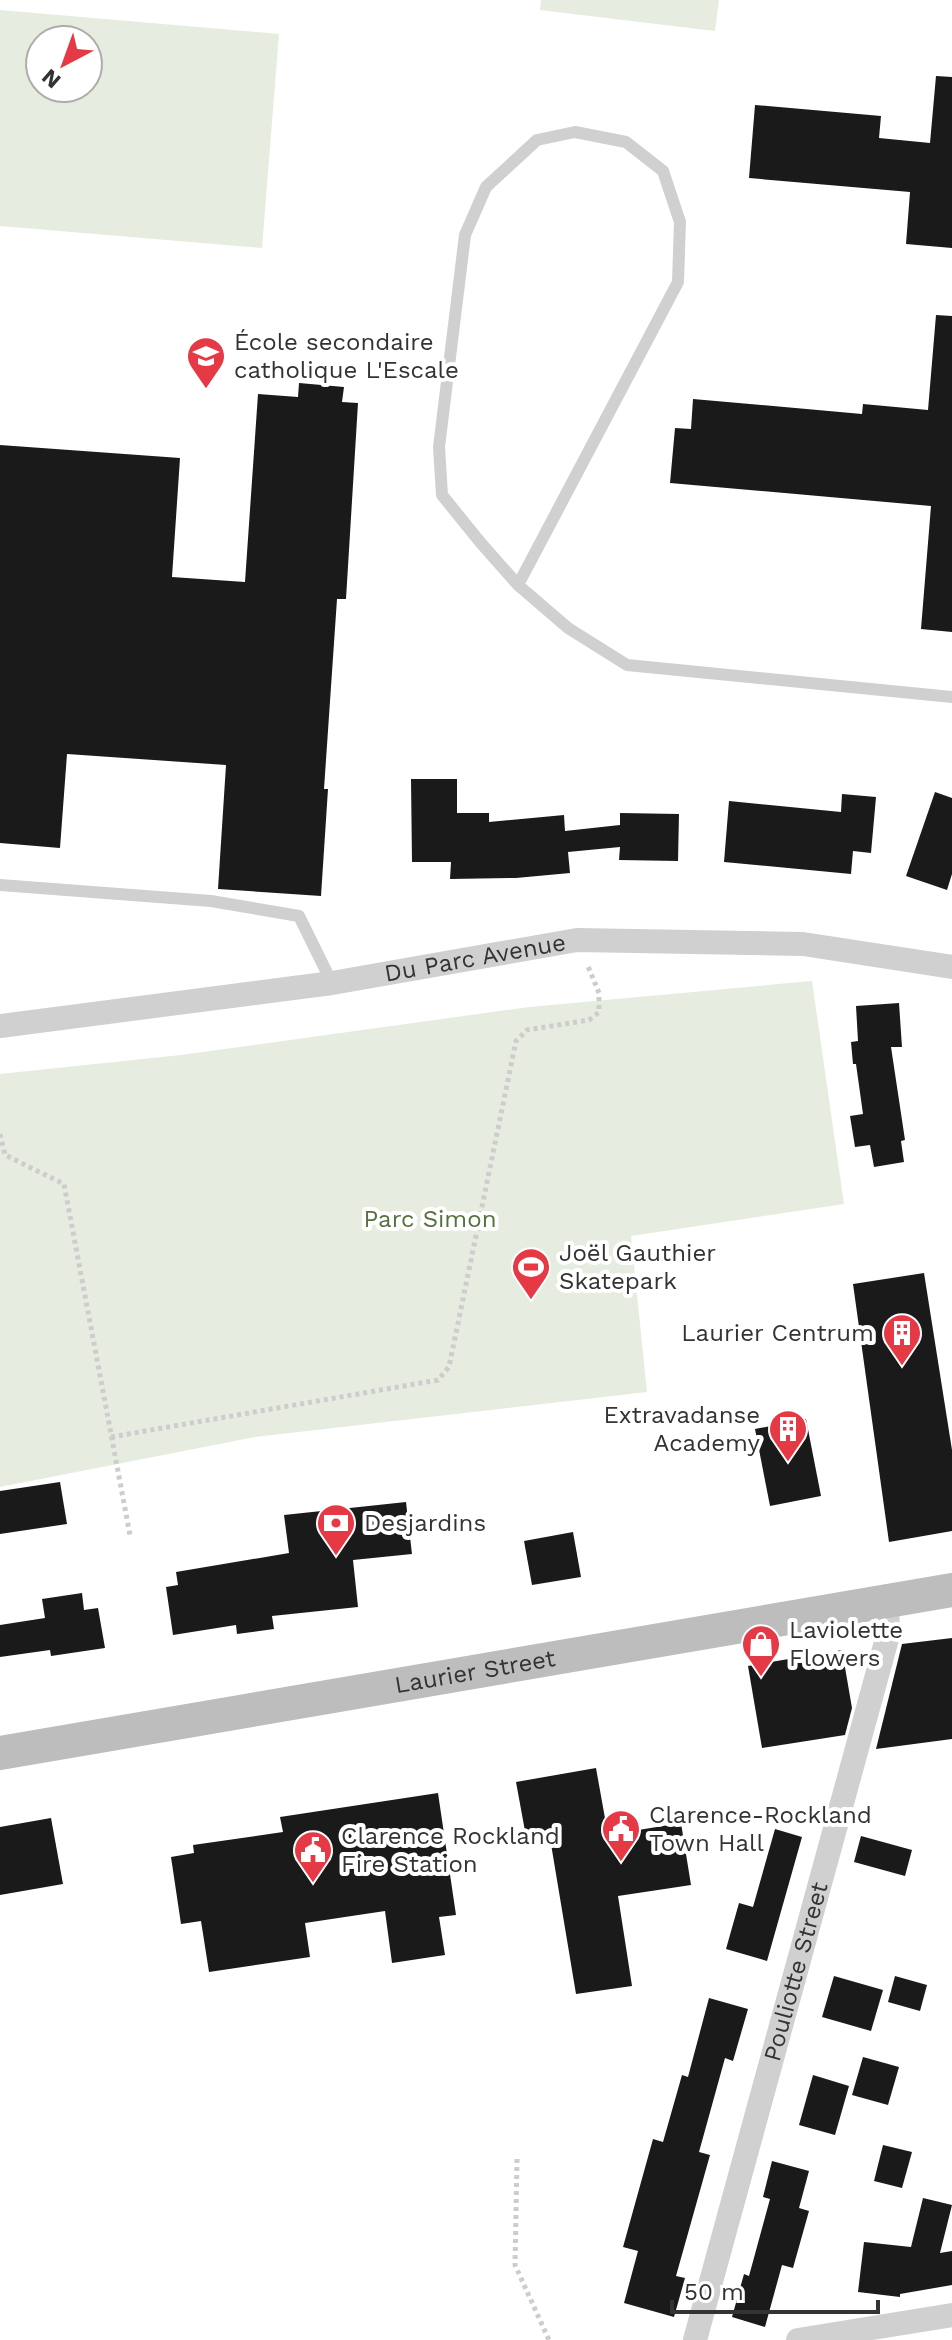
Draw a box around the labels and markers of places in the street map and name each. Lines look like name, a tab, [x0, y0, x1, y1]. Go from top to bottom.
place label: École secondaire catholique L'Escale	[234, 328, 459, 384]
school or university icon: École secondaire catholique L'Escale	[185, 335, 227, 390]
place label: Joël Gauthier Skatepark	[559, 1239, 716, 1295]
sports icon: Joël Gauthier Skatepark	[510, 1246, 552, 1301]
building icon: Laurier Centrum	[881, 1312, 923, 1367]
place label: Laurier Centrum	[681, 1319, 874, 1347]
place label: Extravadanse Academy	[603, 1401, 761, 1457]
building icon: Extravadanse Academy	[767, 1408, 809, 1463]
bank icon: Desjardins	[315, 1502, 357, 1557]
place label: Desjardins	[364, 1509, 486, 1537]
place label: Laviolette Flowers	[789, 1616, 903, 1672]
shop icon: Laviolette Flowers	[740, 1623, 782, 1678]
place label: Clarence-Rockland Town Hall	[649, 1801, 872, 1857]
public building icon: Clarence-Rockland Town Hall	[600, 1808, 642, 1863]
place label: Clarence Rockland Fire Station	[341, 1822, 560, 1878]
public building icon: Clarence Rockland Fire Station	[292, 1829, 334, 1884]

